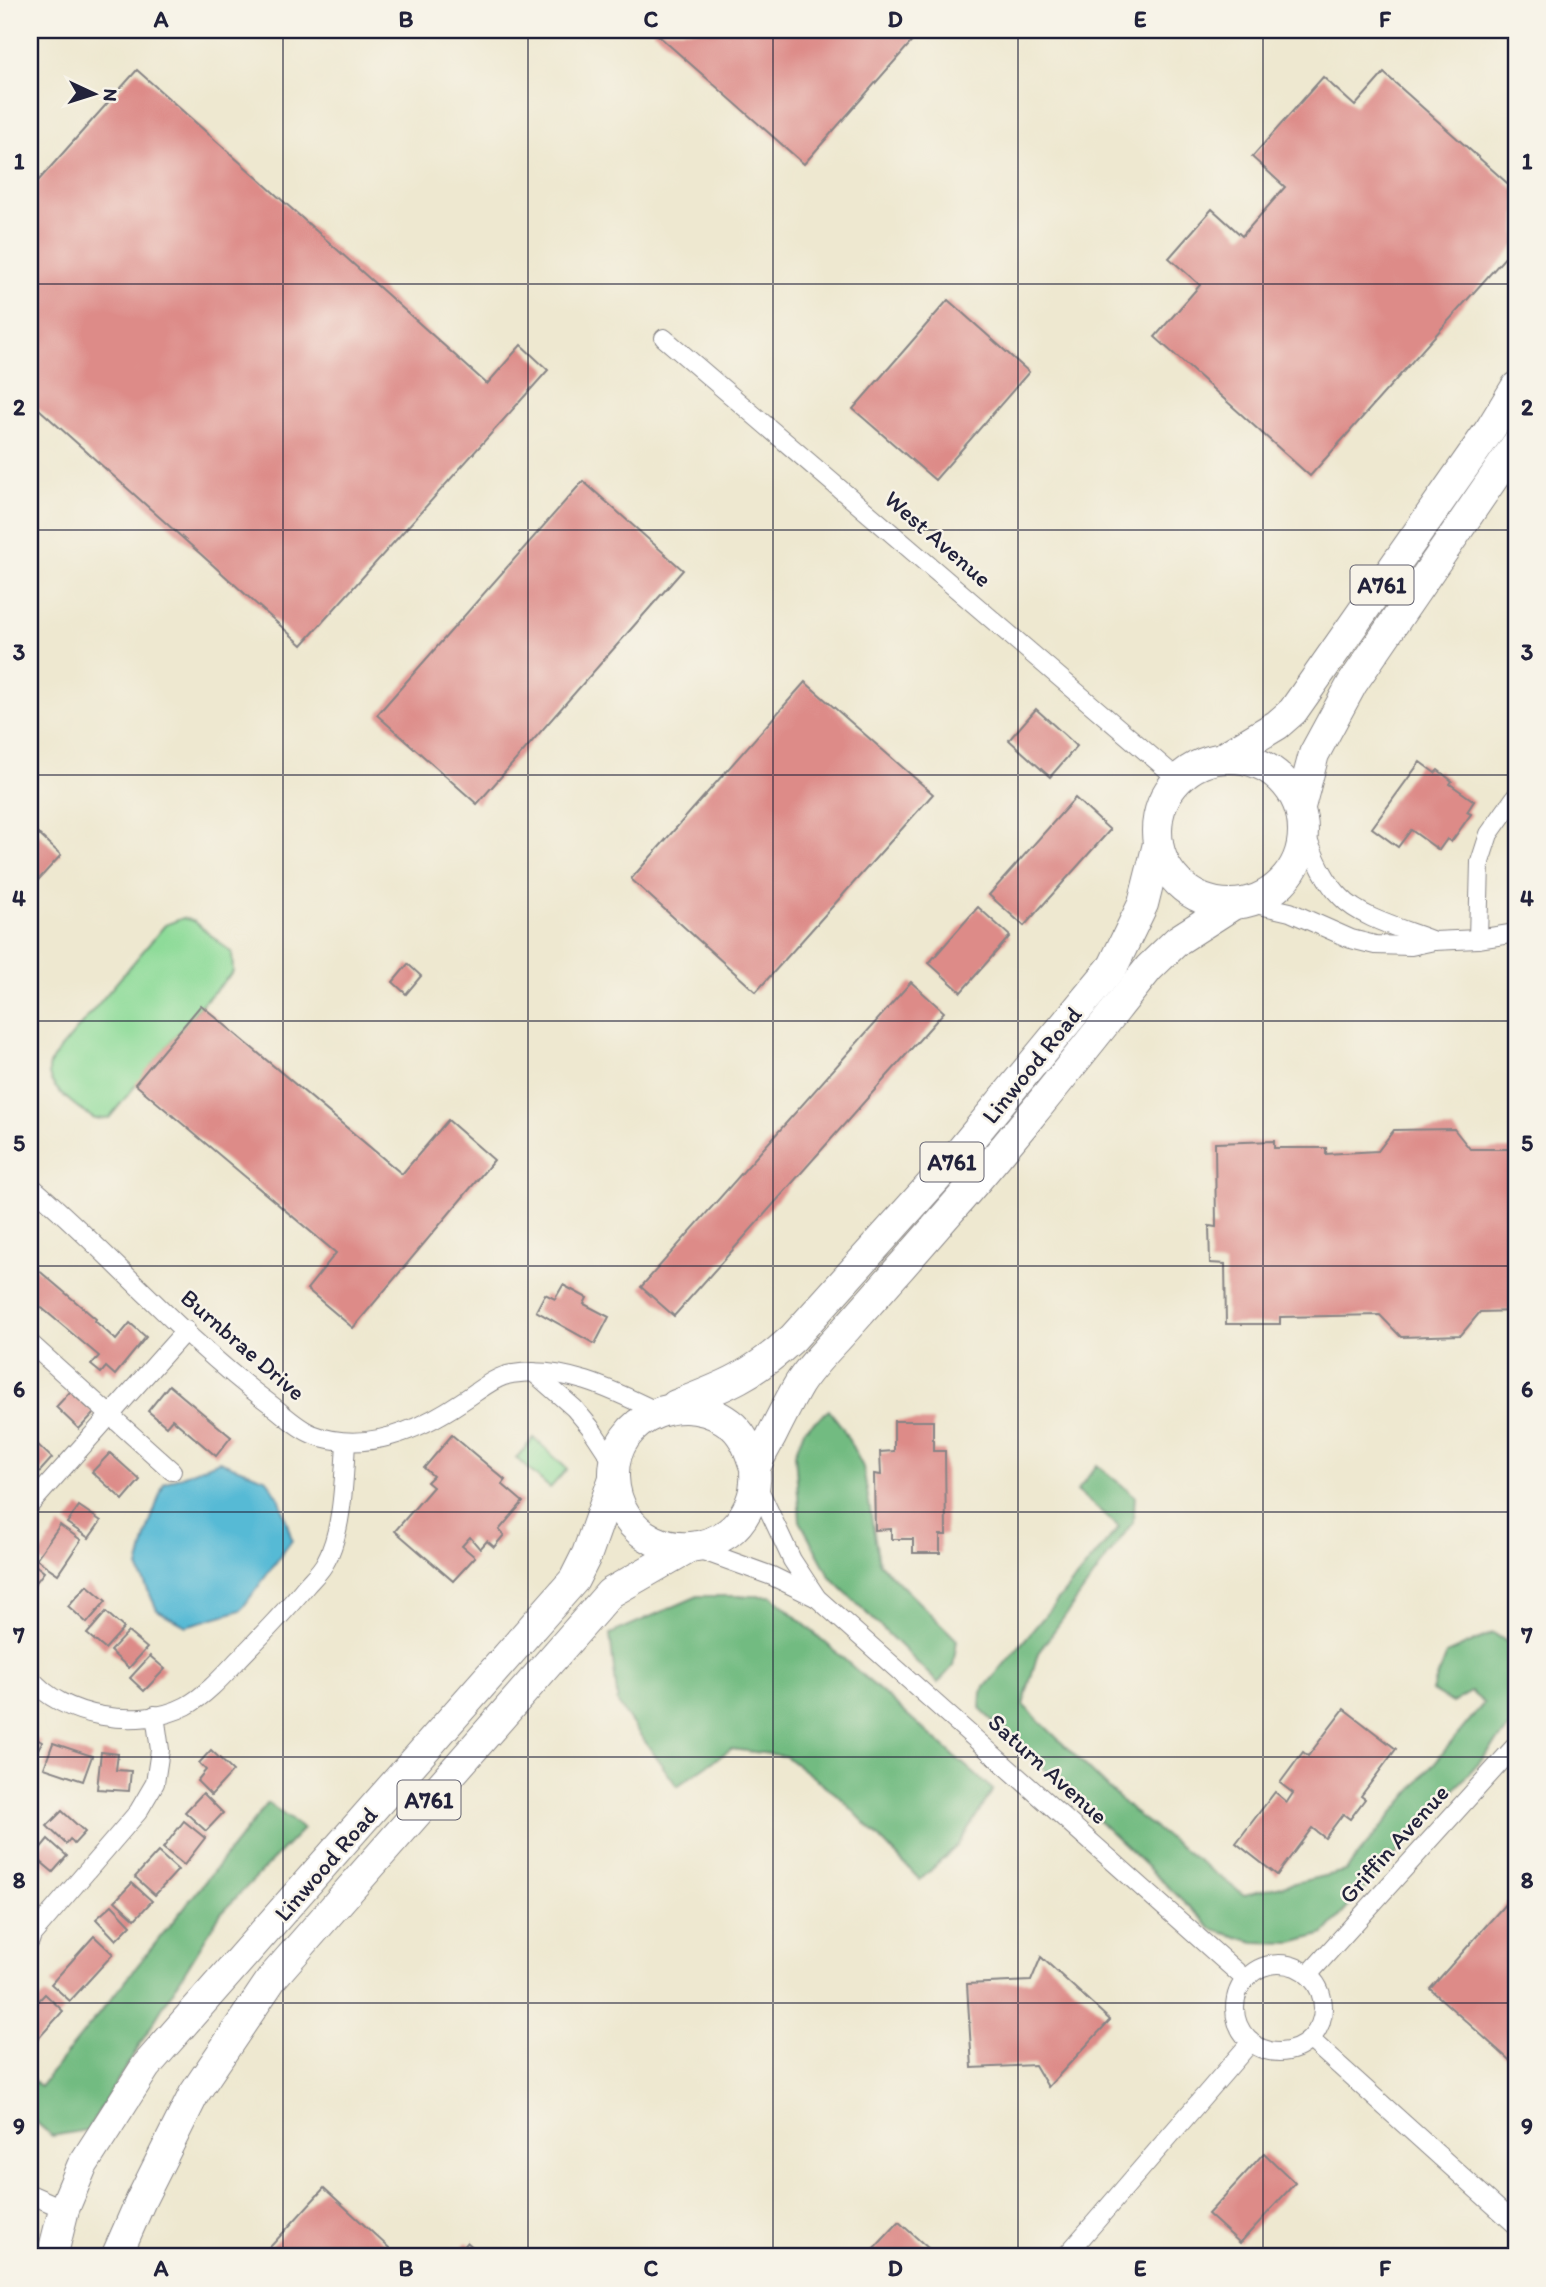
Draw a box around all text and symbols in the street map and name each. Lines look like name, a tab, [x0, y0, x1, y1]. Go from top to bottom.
text: A	[153, 5, 169, 33]
text: B	[399, 5, 414, 33]
text: C	[644, 5, 659, 33]
text: D	[887, 5, 903, 33]
text: E	[1134, 5, 1147, 33]
text: F	[1379, 5, 1392, 33]
north arrow	[60, 60, 130, 130]
text: N	[99, 88, 122, 102]
text: 1	[14, 147, 25, 175]
text: 1	[1522, 147, 1533, 175]
text: 2	[13, 393, 26, 421]
text: 2	[1521, 393, 1534, 421]
street label: West Avenue	[879, 484, 998, 593]
road number: A761	[1350, 566, 1414, 604]
text: 3	[13, 638, 26, 666]
text: 3	[1521, 638, 1534, 666]
text: 4	[12, 884, 26, 912]
text: 4	[1520, 884, 1534, 912]
street label: Linwood Road	[975, 1000, 1088, 1129]
text: 5	[13, 1129, 25, 1157]
text: 5	[1521, 1129, 1533, 1157]
road number: A761	[920, 1142, 984, 1182]
street label: Burnbrae Drive	[175, 1283, 312, 1407]
text: 6	[13, 1375, 25, 1403]
text: 6	[1521, 1375, 1533, 1403]
text: 7	[12, 1621, 25, 1649]
text: 7	[1520, 1621, 1533, 1649]
street label: Saturn Avenue	[982, 1707, 1114, 1830]
street label: Griffin Avenue	[1333, 1778, 1455, 1909]
road number: A761	[398, 1781, 460, 1820]
street label: Linwood Road	[268, 1800, 383, 1927]
text: 8	[13, 1866, 26, 1894]
text: 8	[1521, 1866, 1534, 1894]
text: 9	[13, 2112, 25, 2140]
text: 9	[1521, 2112, 1533, 2140]
text: A	[153, 2254, 169, 2282]
text: B	[399, 2254, 414, 2282]
text: C	[644, 2254, 659, 2282]
text: D	[887, 2254, 903, 2282]
text: E	[1134, 2254, 1147, 2282]
text: F	[1379, 2254, 1392, 2282]

